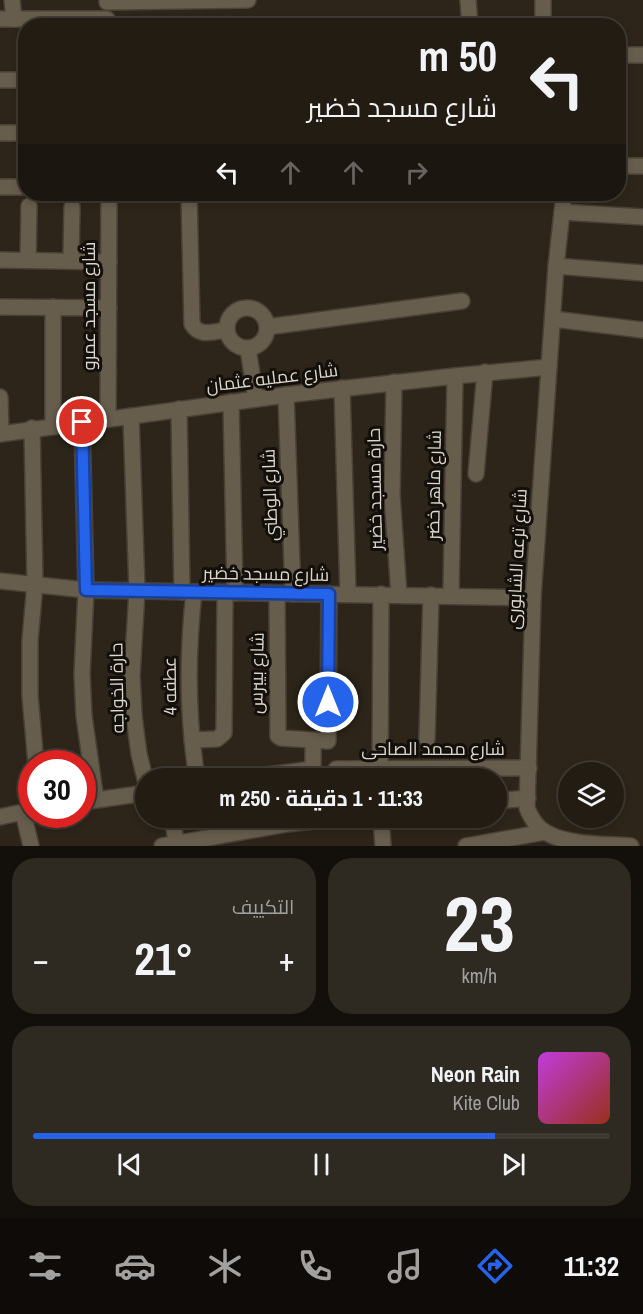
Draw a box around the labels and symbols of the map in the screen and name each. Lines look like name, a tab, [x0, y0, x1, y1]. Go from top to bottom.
street label: شارع مسجد عمرو	[76, 242, 101, 370]
street label: شارع عمليه عثمان	[205, 357, 339, 398]
pin	[56, 396, 107, 447]
street label: حارة مسجد خضير	[361, 428, 388, 551]
street label: شارع ماهر خضر	[420, 430, 447, 541]
street label: شارع الوطني	[255, 448, 286, 542]
street label: شارع ترعه الشابورى	[500, 488, 533, 630]
street label: شارع مسجد خضير	[201, 560, 330, 587]
street label: شارع بيبرس	[243, 632, 270, 714]
street label: حارة الخواجه	[103, 642, 130, 734]
street label: عطفه 4	[156, 657, 183, 715]
position arrow	[296, 670, 360, 734]
street label: شارع محمد الصاحى	[361, 736, 505, 761]
speed limit sign: 30	[18, 750, 96, 828]

